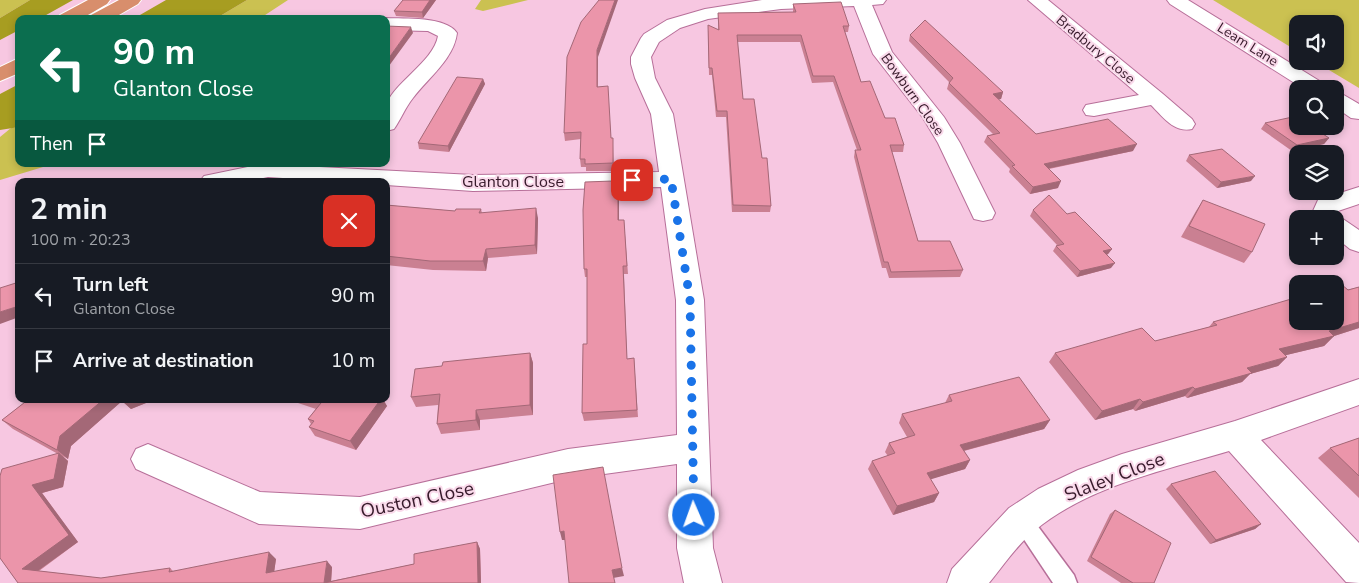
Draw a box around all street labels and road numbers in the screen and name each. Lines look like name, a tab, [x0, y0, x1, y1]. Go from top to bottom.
street label: Bradbury Close	[1052, 11, 1139, 88]
street label: Leam Lane	[1214, 18, 1282, 71]
street label: Bowburn Close	[876, 49, 949, 139]
street label: Glanton Close	[462, 171, 564, 193]
street label: Slaley Close	[1060, 446, 1168, 508]
street label: Ouston Close	[358, 475, 476, 525]

